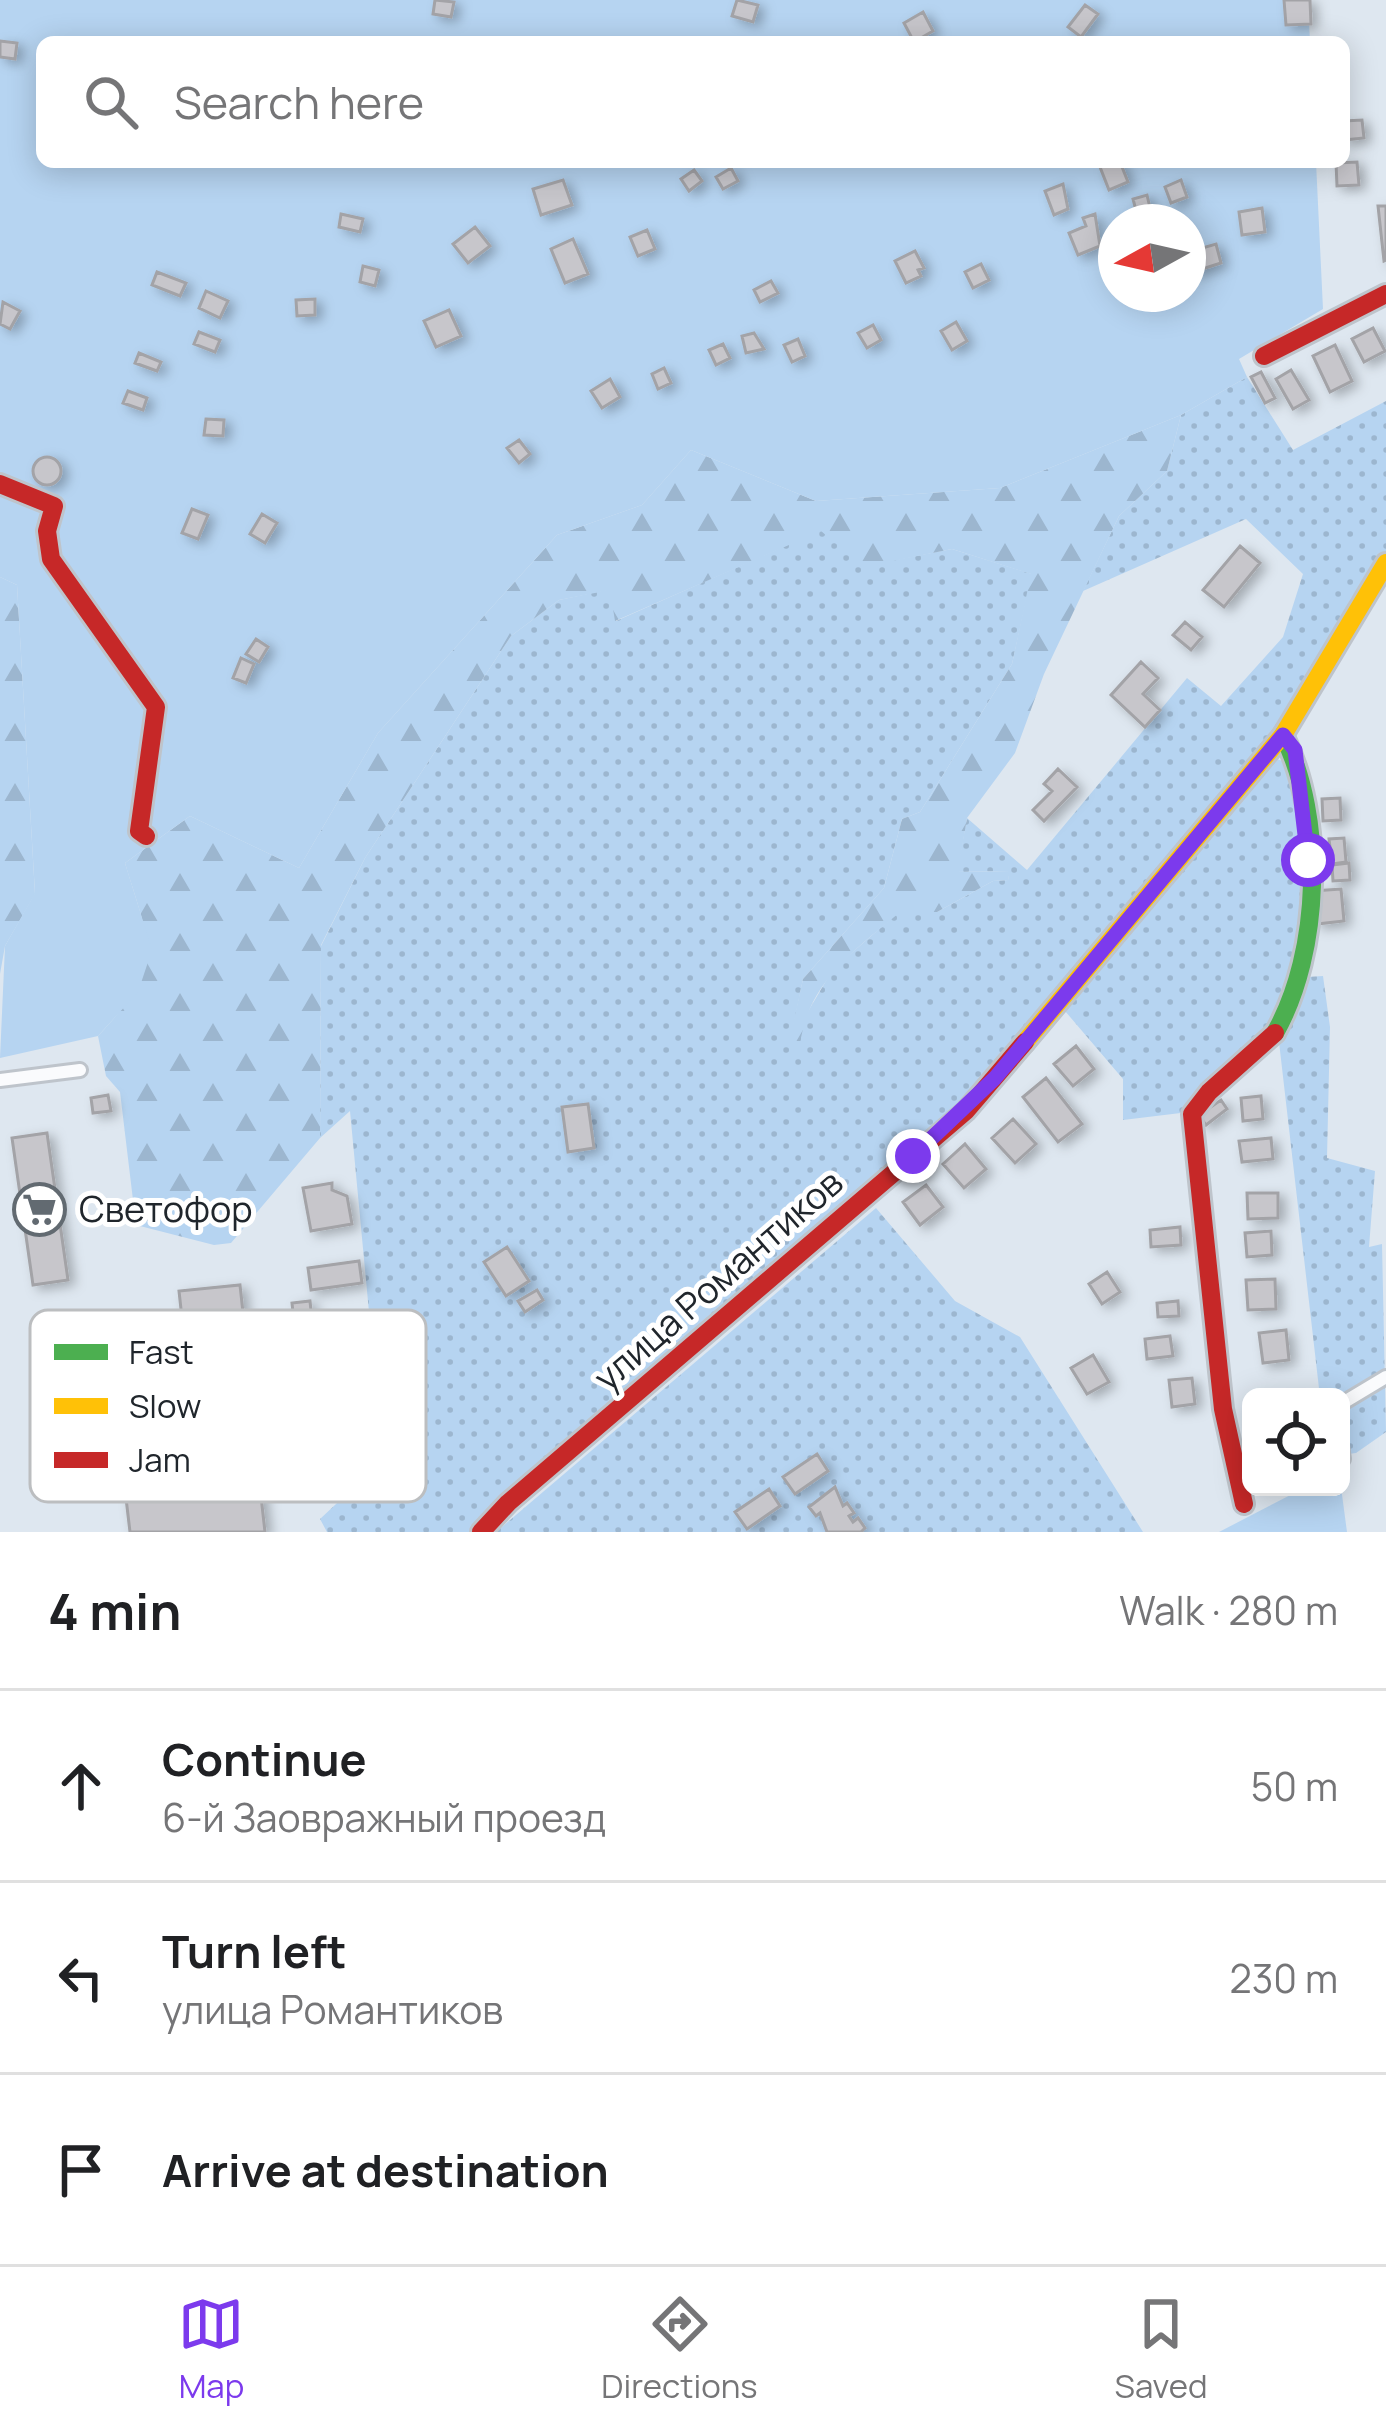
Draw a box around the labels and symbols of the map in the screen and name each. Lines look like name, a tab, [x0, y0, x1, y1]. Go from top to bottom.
north arrow	[1098, 204, 1206, 312]
route start	[1281, 833, 1335, 887]
route end	[886, 1129, 940, 1183]
street label: улица Романтиков	[583, 1158, 853, 1401]
supermarket icon: Светофор	[12, 1181, 68, 1237]
place label: Светофор	[79, 1184, 253, 1233]
legend	[30, 1310, 426, 1502]
text: Fast	[129, 1329, 194, 1374]
text: Slow	[129, 1383, 201, 1428]
text: Jam	[129, 1437, 191, 1482]

